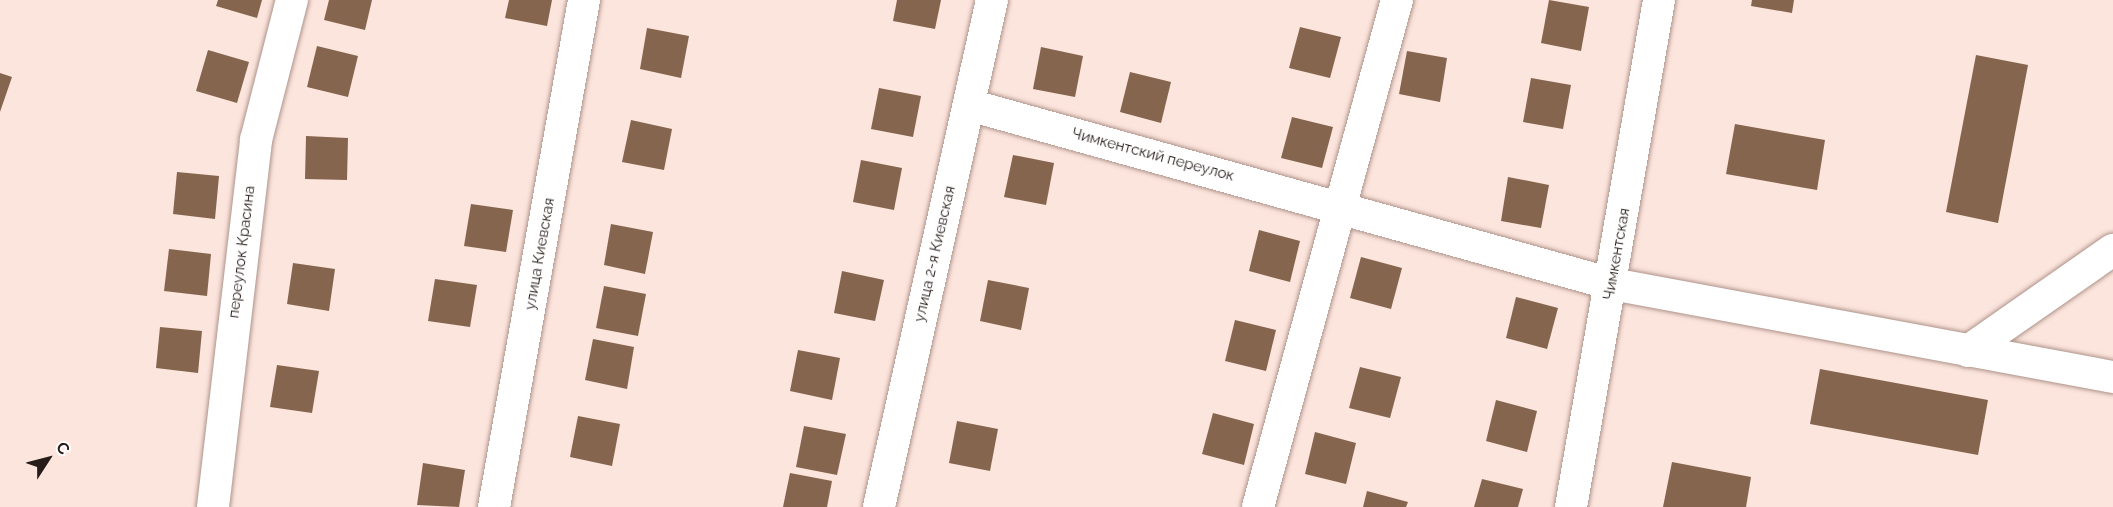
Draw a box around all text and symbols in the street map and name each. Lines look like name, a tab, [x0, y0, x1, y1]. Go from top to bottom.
street label: Чимкентский переулок	[1070, 125, 1236, 185]
street label: улица 2-я Киевская	[911, 184, 959, 324]
street label: переулок Красина	[225, 185, 259, 319]
street label: улица Киевская	[521, 197, 559, 311]
street label: Чимкентская	[1600, 207, 1634, 301]
north arrow	[18, 429, 78, 489]
text: С	[52, 438, 74, 458]

